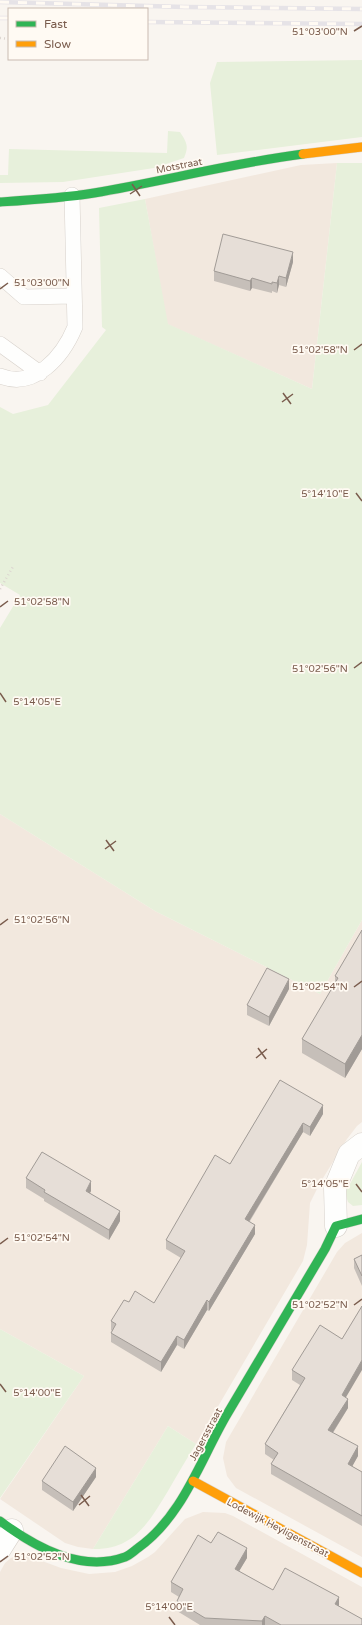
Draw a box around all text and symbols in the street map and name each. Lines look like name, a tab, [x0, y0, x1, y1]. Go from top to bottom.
legend	[8, 8, 148, 60]
text: Fast	[44, 17, 68, 31]
text: 51°03'00"N	[292, 26, 348, 38]
text: Slow	[44, 37, 71, 51]
street label: Motstraat	[155, 156, 203, 176]
text: 51°03'00"N	[14, 277, 70, 289]
text: 51°02'58"N	[292, 344, 348, 356]
text: 5°14'10"E	[301, 488, 349, 500]
text: 51°02'58"N	[14, 596, 70, 608]
text: 51°02'56"N	[292, 663, 348, 675]
text: 5°14'05"E	[13, 696, 61, 708]
text: 51°02'56"N	[14, 914, 70, 926]
text: 51°02'54"N	[292, 981, 348, 993]
text: 5°14'05"E	[301, 1178, 349, 1190]
text: 51°02'54"N	[14, 1232, 70, 1244]
text: 51°02'52"N	[292, 1299, 348, 1311]
text: 5°14'00"E	[13, 1387, 61, 1399]
street label: Jagersstraat	[187, 1406, 225, 1463]
street label: Lodewijk Heyligenstraat	[225, 1496, 331, 1560]
text: 51°02'52"N	[14, 1551, 70, 1563]
text: 5°14'00"E	[145, 1601, 193, 1613]

